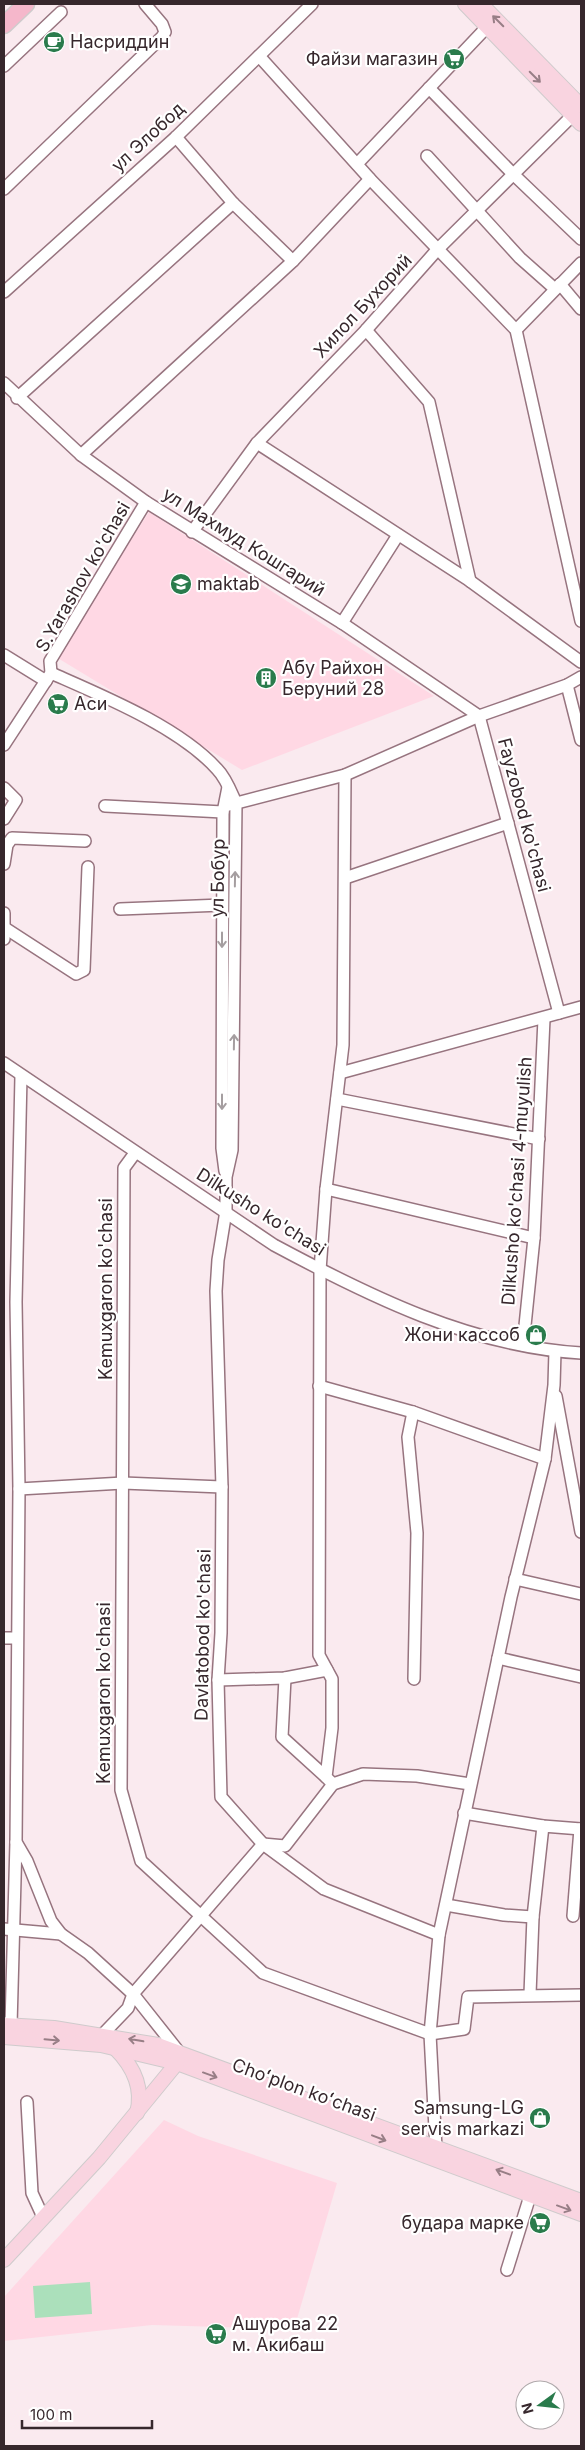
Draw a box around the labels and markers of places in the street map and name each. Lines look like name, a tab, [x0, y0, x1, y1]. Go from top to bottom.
cafe icon: Насриддин	[42, 30, 66, 54]
place label: Насриддин	[70, 31, 169, 52]
supermarket icon: Файзи магазин	[442, 47, 466, 71]
place label: Файзи магазин	[306, 48, 438, 69]
school or university icon: maktab	[169, 572, 193, 596]
place label: maktab	[197, 573, 260, 594]
place label: Абу Райхон Беруний 28	[282, 657, 384, 699]
building icon: Абу Райхон Беруний 28	[254, 666, 278, 690]
supermarket icon: Аси	[46, 692, 70, 716]
place label: Аси	[74, 693, 107, 714]
shop icon: Жони кассоб	[524, 1323, 548, 1347]
place label: Жони кассоб	[404, 1324, 520, 1345]
place label: Samsung-LG servis markazi	[401, 2097, 524, 2139]
shop icon: Samsung-LG servis markazi	[528, 2106, 552, 2130]
supermarket icon: будара марке	[528, 2211, 552, 2235]
place label: будара марке	[401, 2212, 524, 2233]
place label: Ашурова 22 м. Акибаш	[232, 2313, 338, 2355]
supermarket icon: Ашурова 22 м. Акибаш	[204, 2322, 228, 2346]

